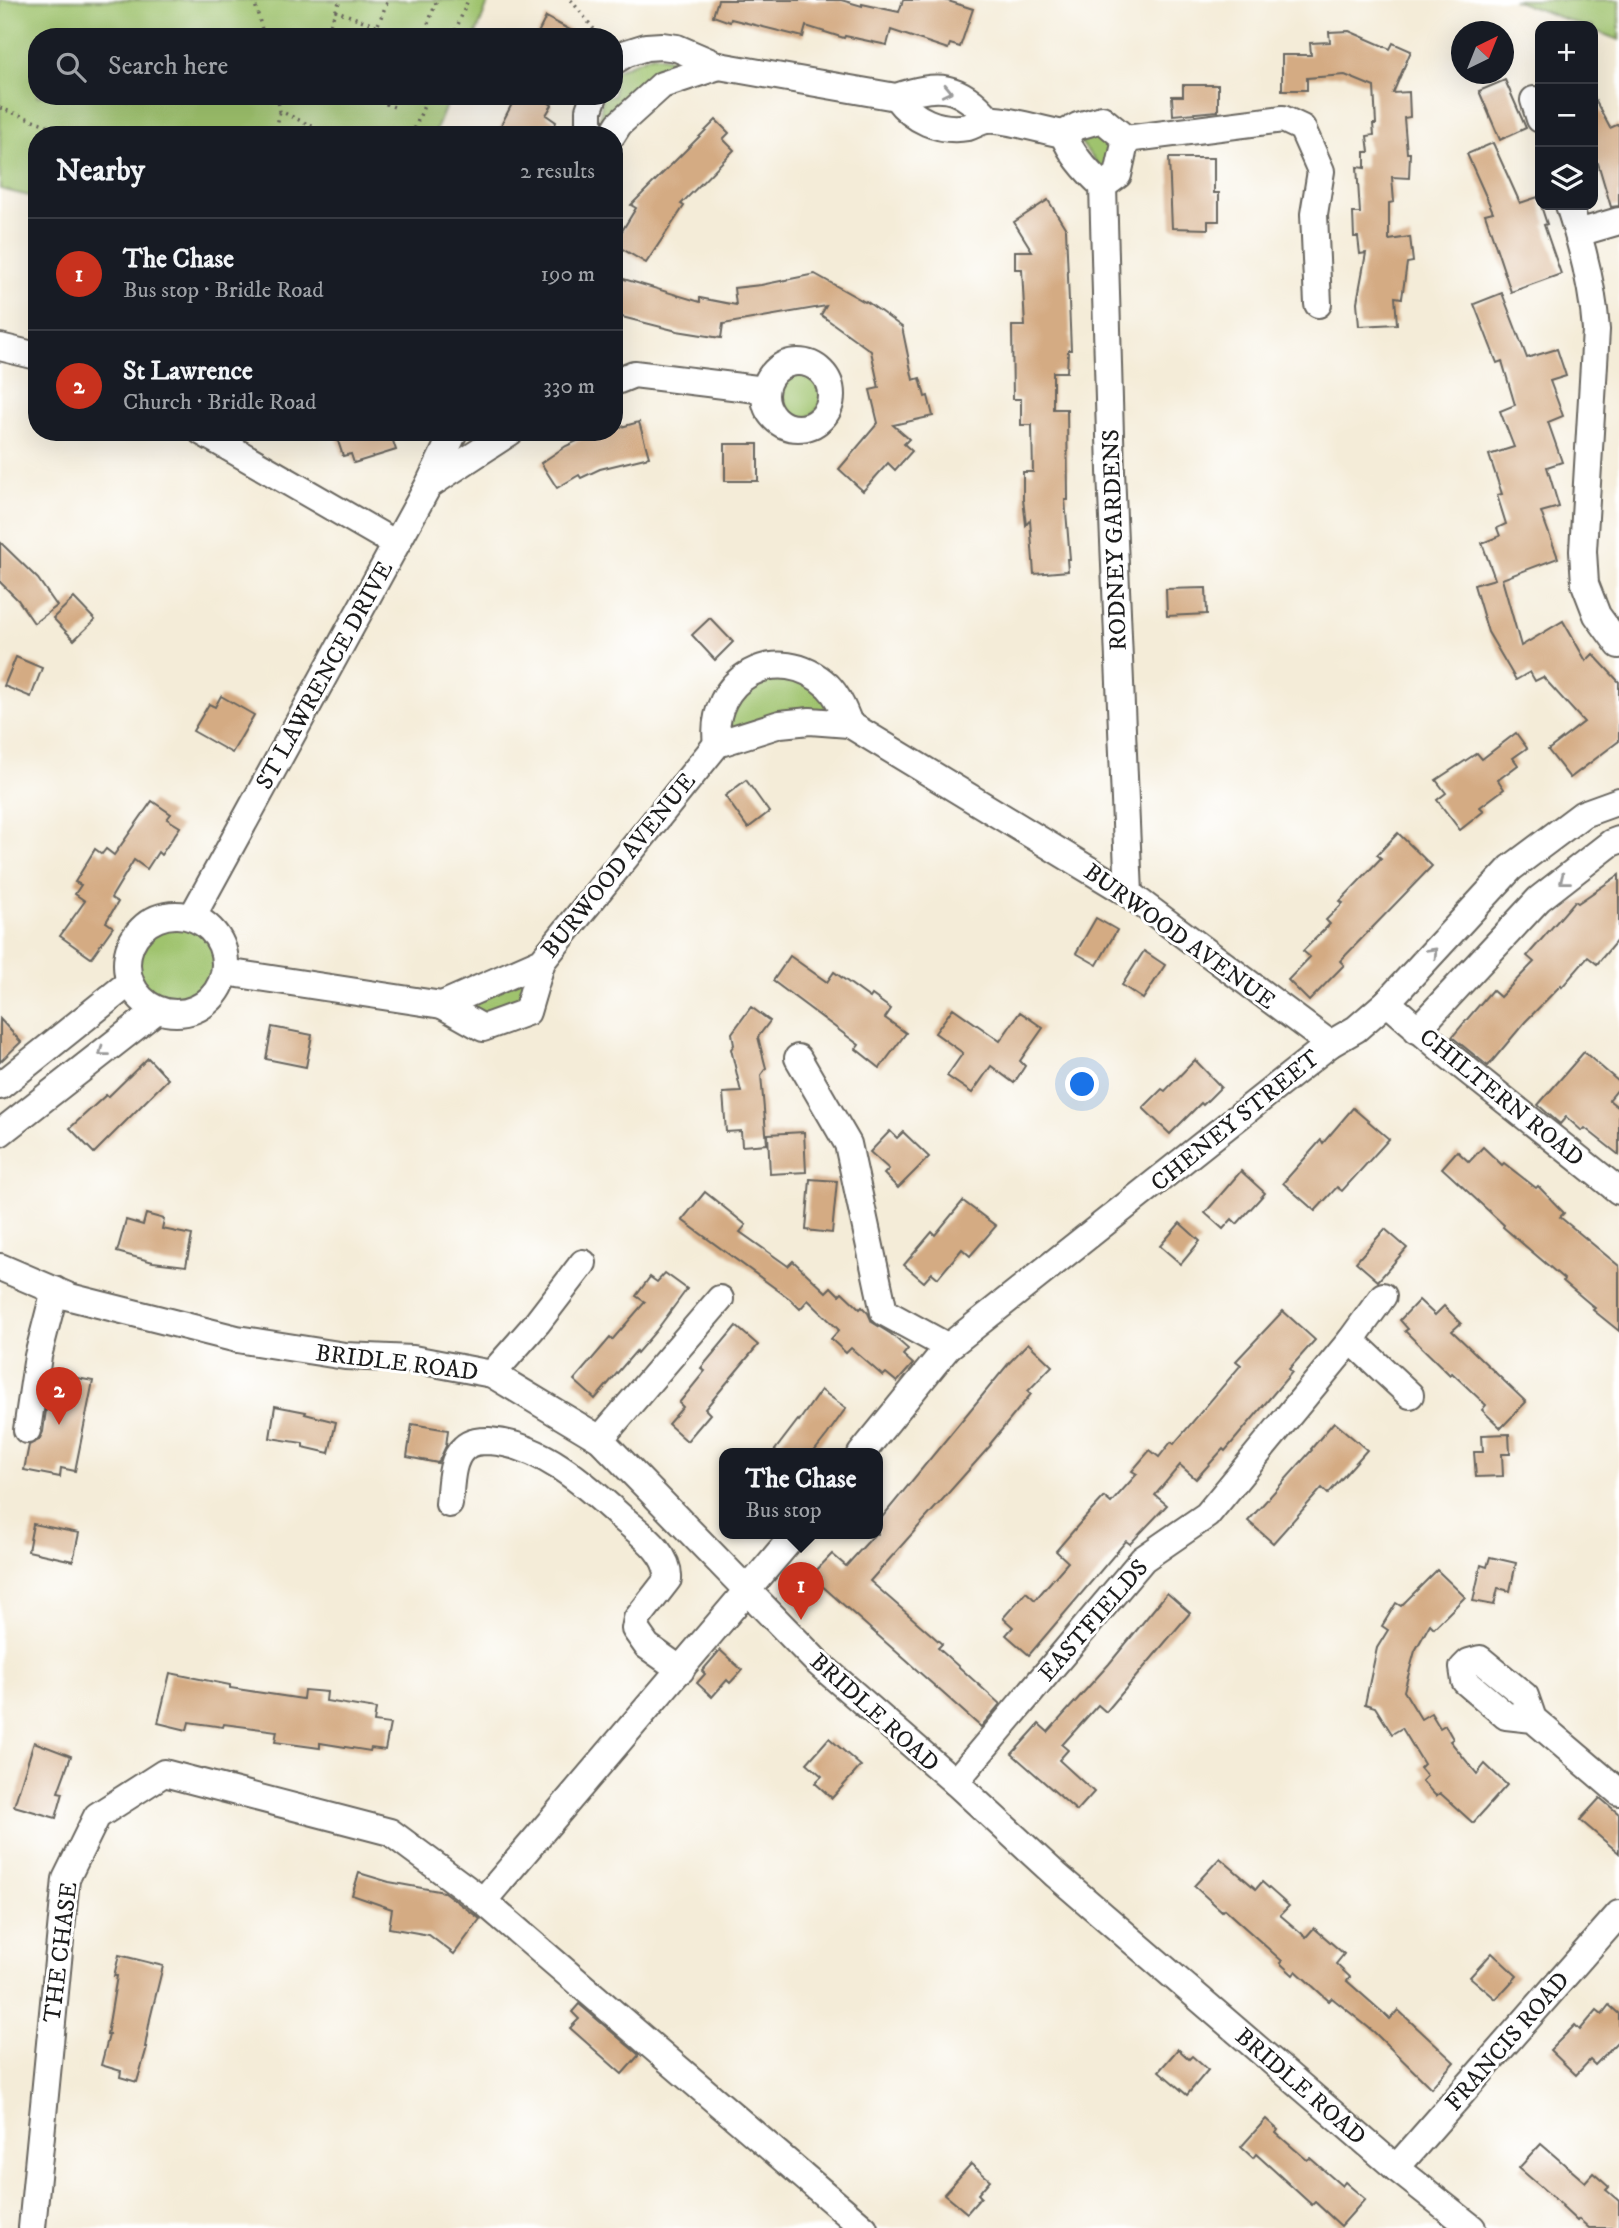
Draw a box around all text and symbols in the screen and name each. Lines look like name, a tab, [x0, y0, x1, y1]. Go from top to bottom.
north arrow	[1451, 21, 1514, 84]
map controls	[1535, 21, 1598, 210]
button: +	[1535, 21, 1598, 84]
search box	[28, 28, 623, 105]
icon: search	[52, 48, 90, 86]
text: Search here	[108, 50, 228, 83]
one-way arrow	[941, 82, 953, 97]
button: −	[1535, 84, 1598, 147]
button: layers	[1535, 147, 1598, 210]
text: Nearby	[56, 153, 145, 190]
text: 2 results	[520, 157, 595, 186]
text: The Chase	[123, 243, 234, 276]
text: 1	[75, 260, 83, 289]
text: 190 m	[541, 260, 595, 289]
text: Bus stop · Bridle Road	[123, 276, 324, 305]
text: St Lawrence	[123, 355, 253, 388]
text: 2	[73, 372, 85, 401]
text: 330 m	[543, 372, 595, 401]
text: Church · Bridle Road	[123, 388, 316, 417]
street label: RODNEY GARDENS	[1096, 429, 1134, 651]
street label: ST LAWRENCE DRIVE	[250, 556, 400, 795]
street label: BURWOOD AVENUE	[535, 767, 703, 964]
street label: BURWOOD AVENUE	[1078, 857, 1281, 1016]
one-way arrow	[1559, 871, 1572, 884]
one-way arrow	[1425, 947, 1437, 960]
street label: CHILTERN ROAD	[1413, 1022, 1590, 1173]
street label: CHENEY STREET	[1145, 1043, 1326, 1198]
one-way arrow	[99, 1044, 112, 1056]
your location	[1065, 1067, 1099, 1101]
street label: BRIDLE ROAD	[314, 1338, 480, 1388]
pin: 2	[36, 1367, 82, 1425]
popup	[719, 1448, 883, 1539]
text: The Chase	[745, 1463, 857, 1496]
text: Bus stop	[745, 1496, 822, 1525]
street label: EASTFIELDS	[1032, 1553, 1155, 1688]
pin: 1	[778, 1562, 824, 1620]
street label: BRIDLE ROAD	[803, 1647, 945, 1779]
street label: THE CHASE	[37, 1880, 85, 2024]
street label: FRANCIS ROAD	[1439, 1966, 1576, 2117]
street label: BRIDLE ROAD	[1229, 2022, 1372, 2152]

